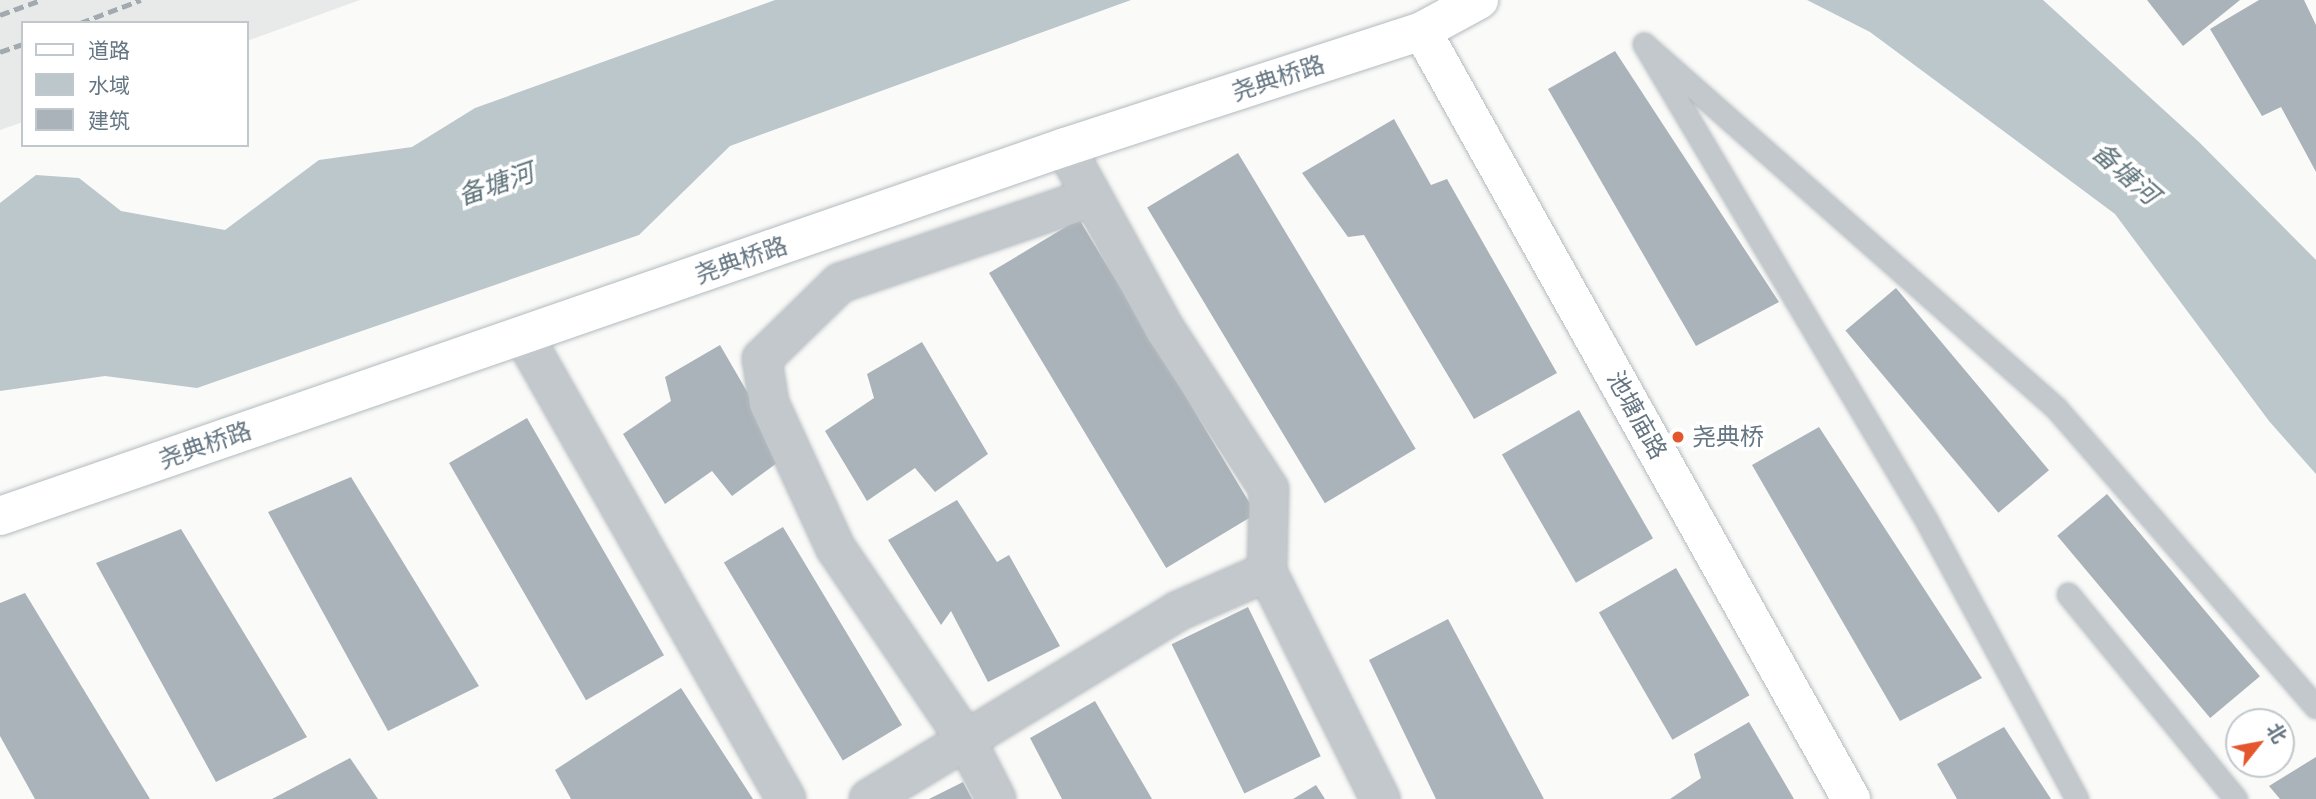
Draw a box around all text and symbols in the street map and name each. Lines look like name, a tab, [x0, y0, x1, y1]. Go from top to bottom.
legend	[21, 21, 248, 147]
text: 道路	[88, 36, 130, 66]
street label: 尧典桥路	[1228, 49, 1328, 107]
text: 水域	[88, 71, 130, 101]
text: 建筑	[88, 106, 130, 136]
water label: 备塘河	[2085, 137, 2165, 211]
water label: 备塘河	[454, 158, 538, 212]
street label: 尧典桥路	[691, 231, 791, 289]
street label: 池塘庙路	[1601, 366, 1673, 464]
street label: 尧典桥路	[155, 416, 255, 474]
place label: 尧典桥	[1692, 423, 1764, 451]
marker: 尧典桥	[1670, 429, 1686, 445]
north arrow	[2225, 708, 2295, 778]
text: 北	[2260, 718, 2293, 748]

